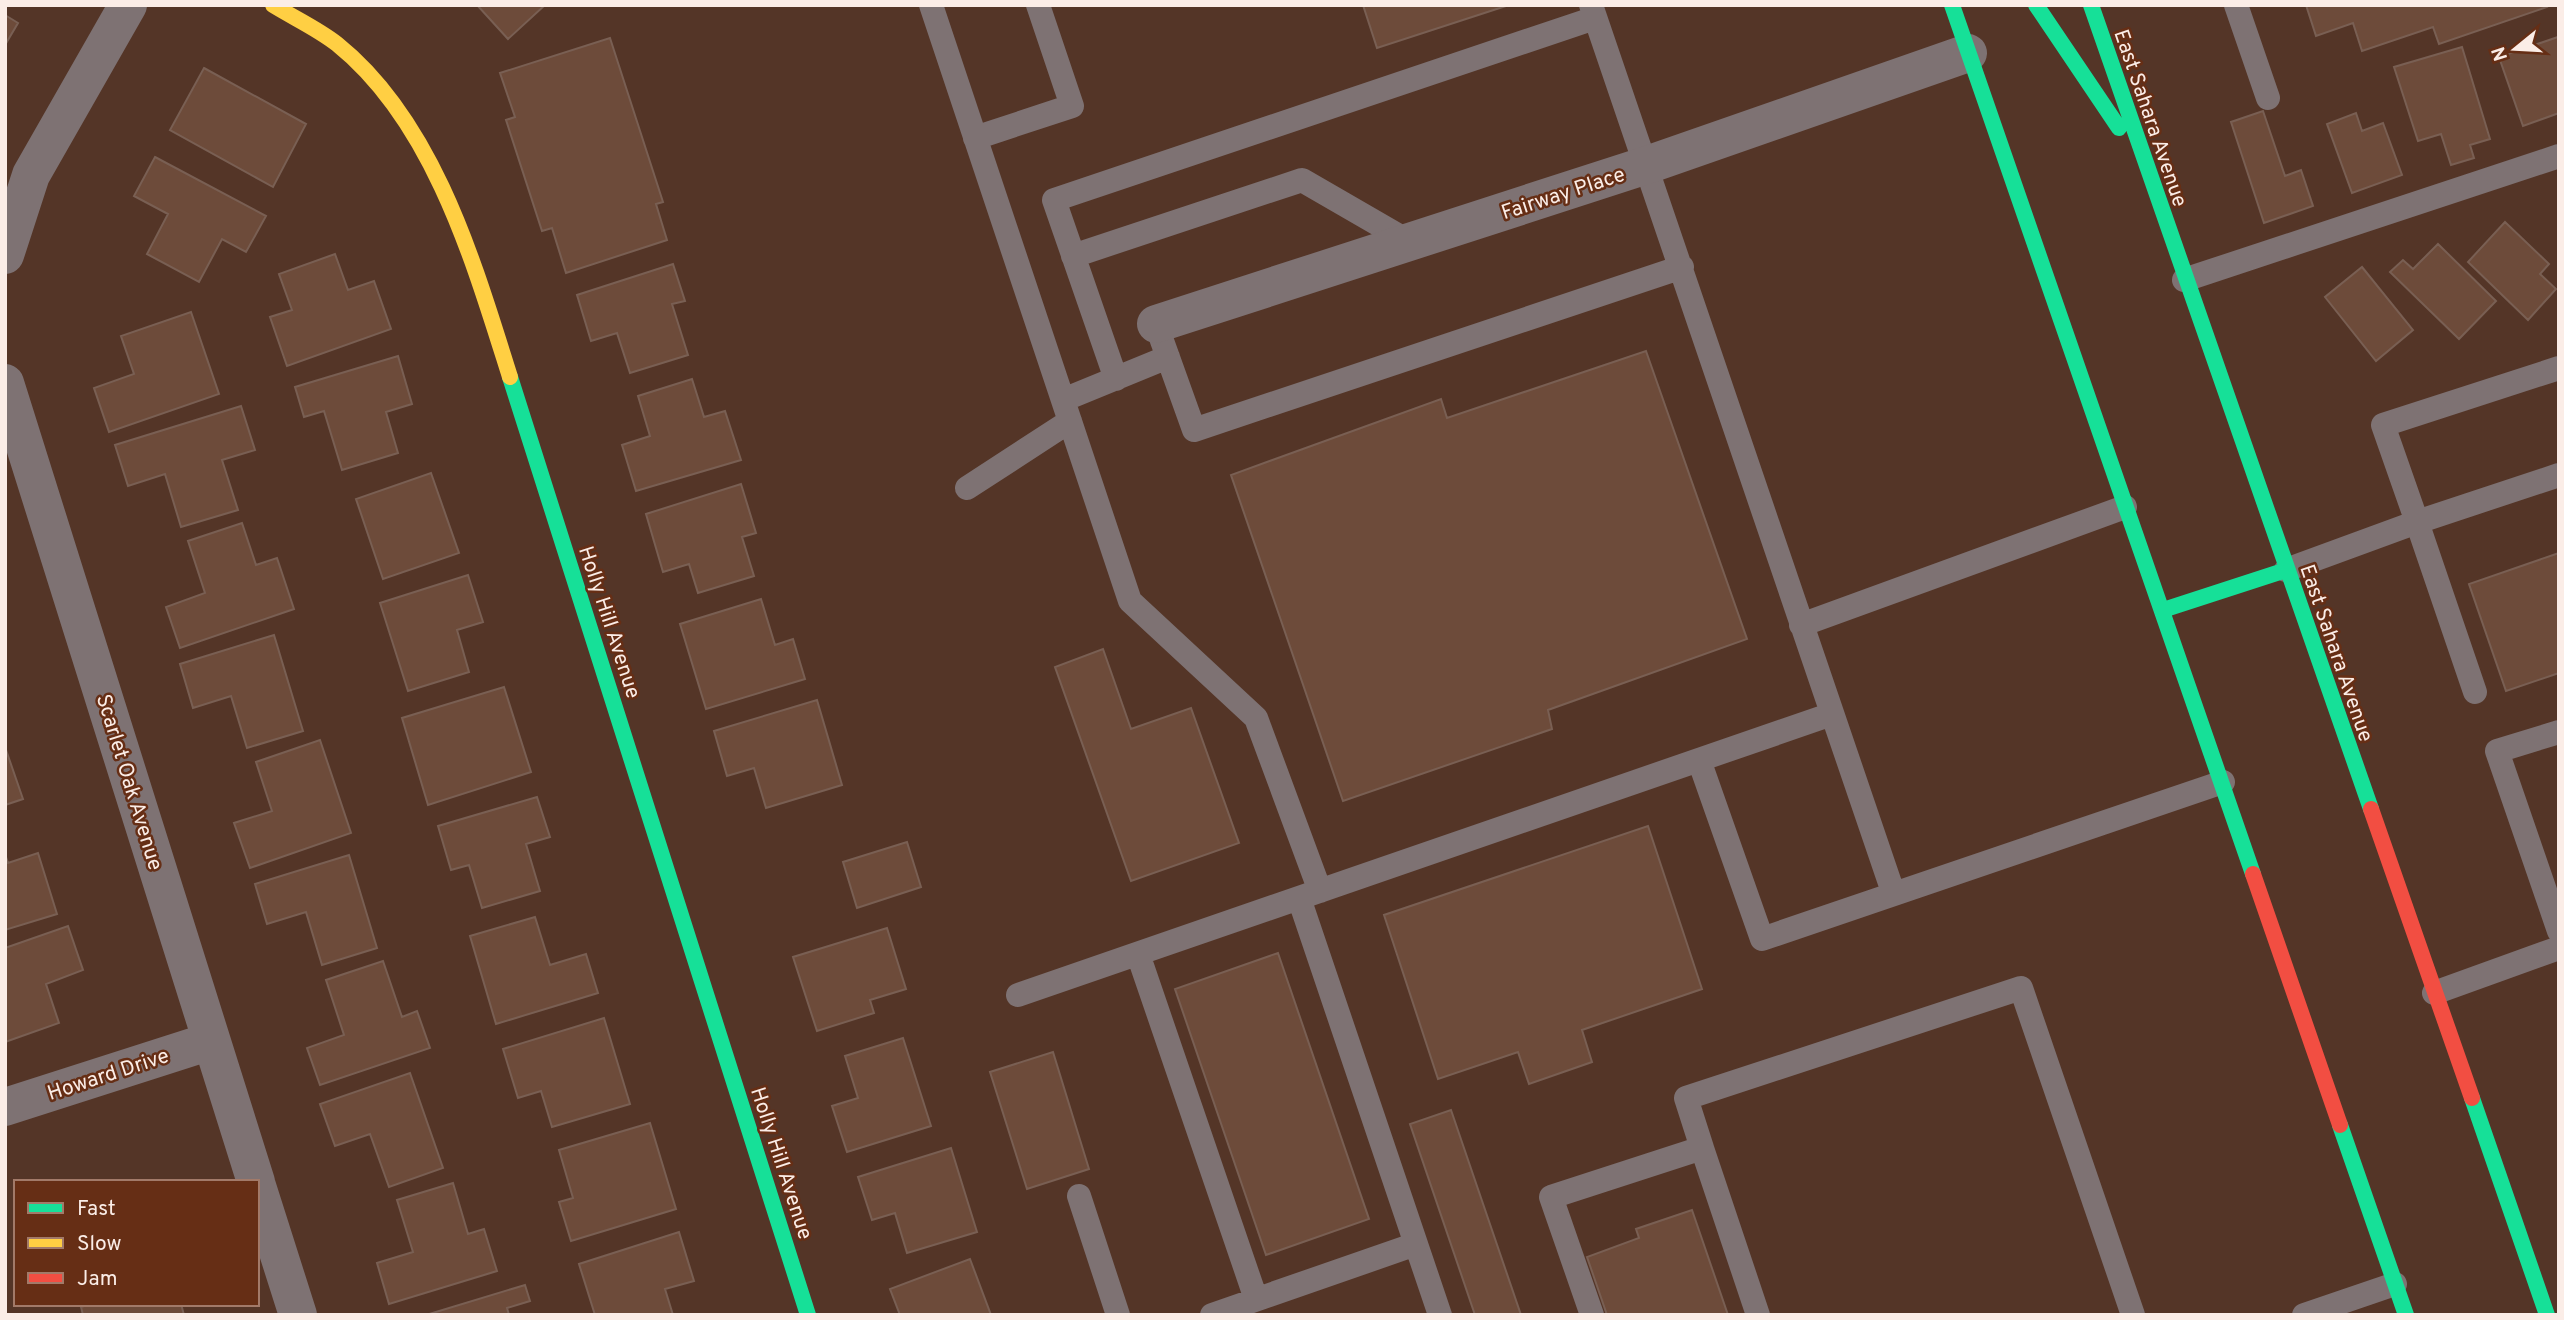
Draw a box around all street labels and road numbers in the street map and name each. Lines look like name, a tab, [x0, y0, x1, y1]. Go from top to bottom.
street label: East Sahara Avenue	[2107, 26, 2193, 211]
street label: Fairway Place	[1498, 162, 1629, 227]
street label: Holly Hill Avenue	[571, 543, 646, 702]
street label: East Sahara Avenue	[2293, 561, 2379, 746]
street label: Scarlet Oak Avenue	[89, 691, 168, 874]
street label: Howard Drive	[44, 1043, 173, 1108]
street label: Holly Hill Avenue	[743, 1084, 818, 1243]

